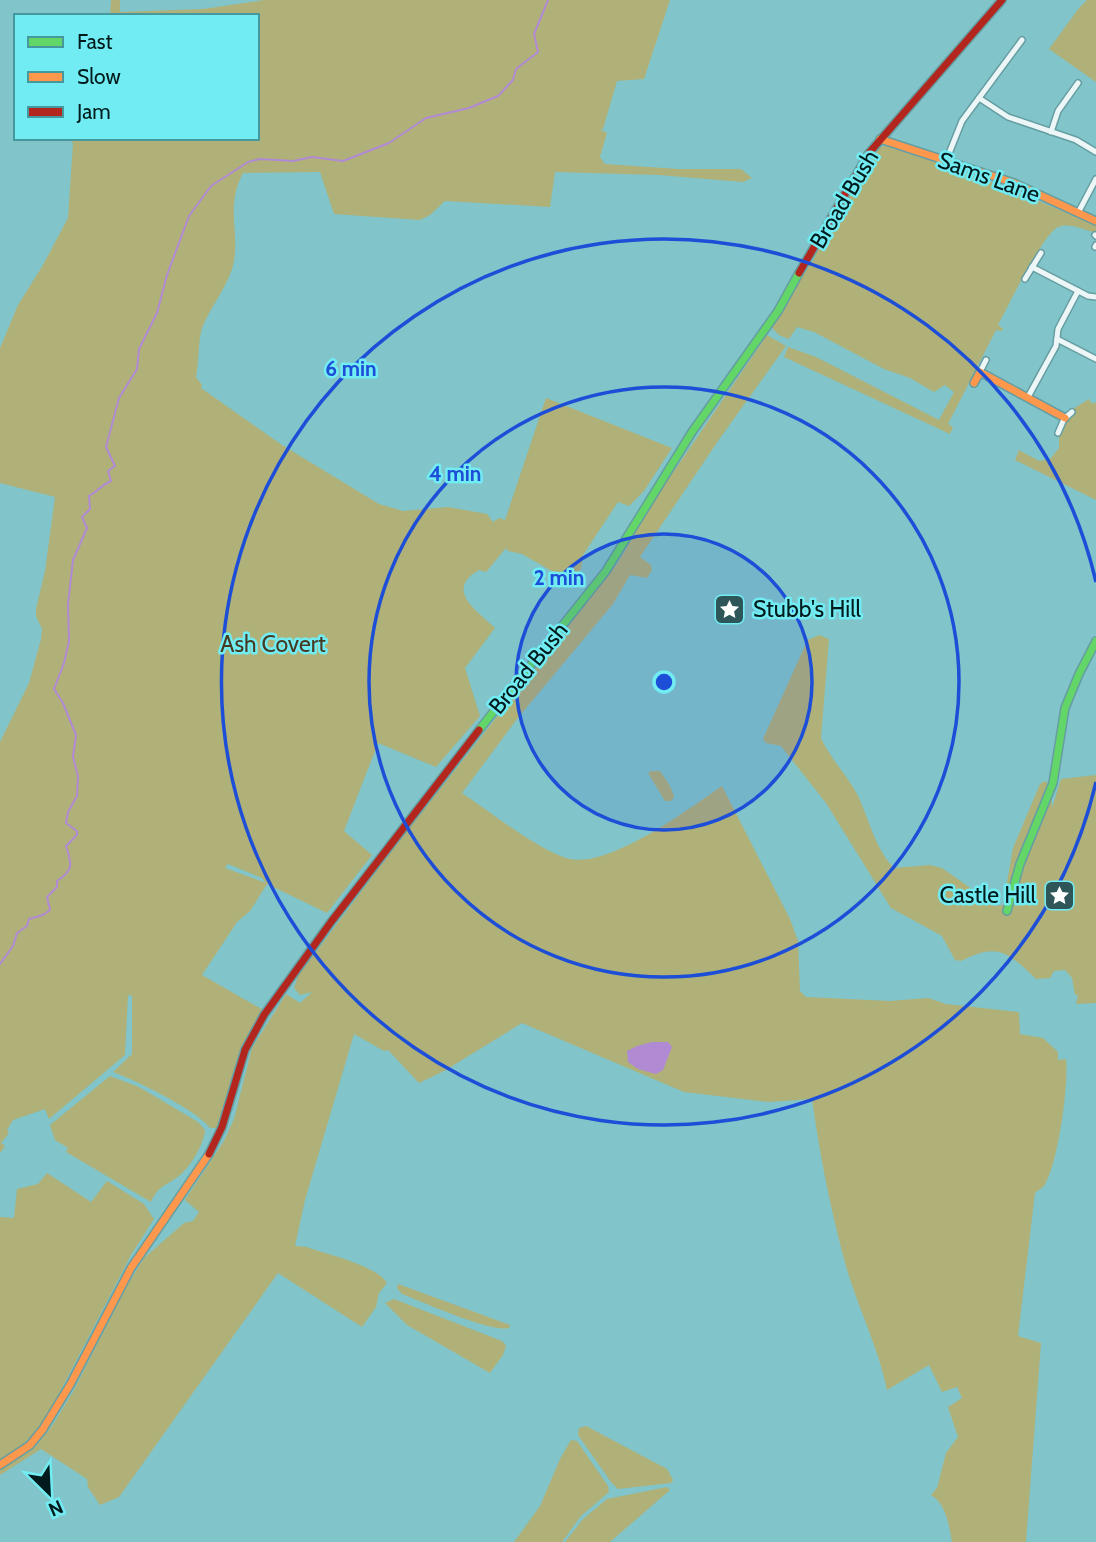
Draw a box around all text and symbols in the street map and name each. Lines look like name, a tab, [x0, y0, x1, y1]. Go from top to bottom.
legend	[14, 14, 259, 140]
text: Fast	[77, 29, 113, 54]
text: Slow	[77, 64, 121, 89]
text: Jam	[76, 99, 111, 124]
street label: Broad Bush	[804, 145, 884, 253]
street label: Sams Lane	[934, 146, 1044, 208]
text: 6 min	[325, 356, 377, 381]
text: 4 min	[429, 461, 481, 486]
text: 2 min	[534, 565, 584, 590]
place icon: Stubb's Hill	[713, 592, 747, 626]
place label: Stubb's Hill	[753, 595, 862, 623]
street label: Broad Bush	[483, 617, 573, 719]
park label: Ash Covert	[220, 630, 326, 658]
centre of rings	[652, 670, 676, 694]
place icon: Castle Hill	[1042, 878, 1076, 912]
place label: Castle Hill	[939, 881, 1037, 909]
north arrow	[14, 1458, 84, 1528]
text: N	[45, 1495, 67, 1521]

